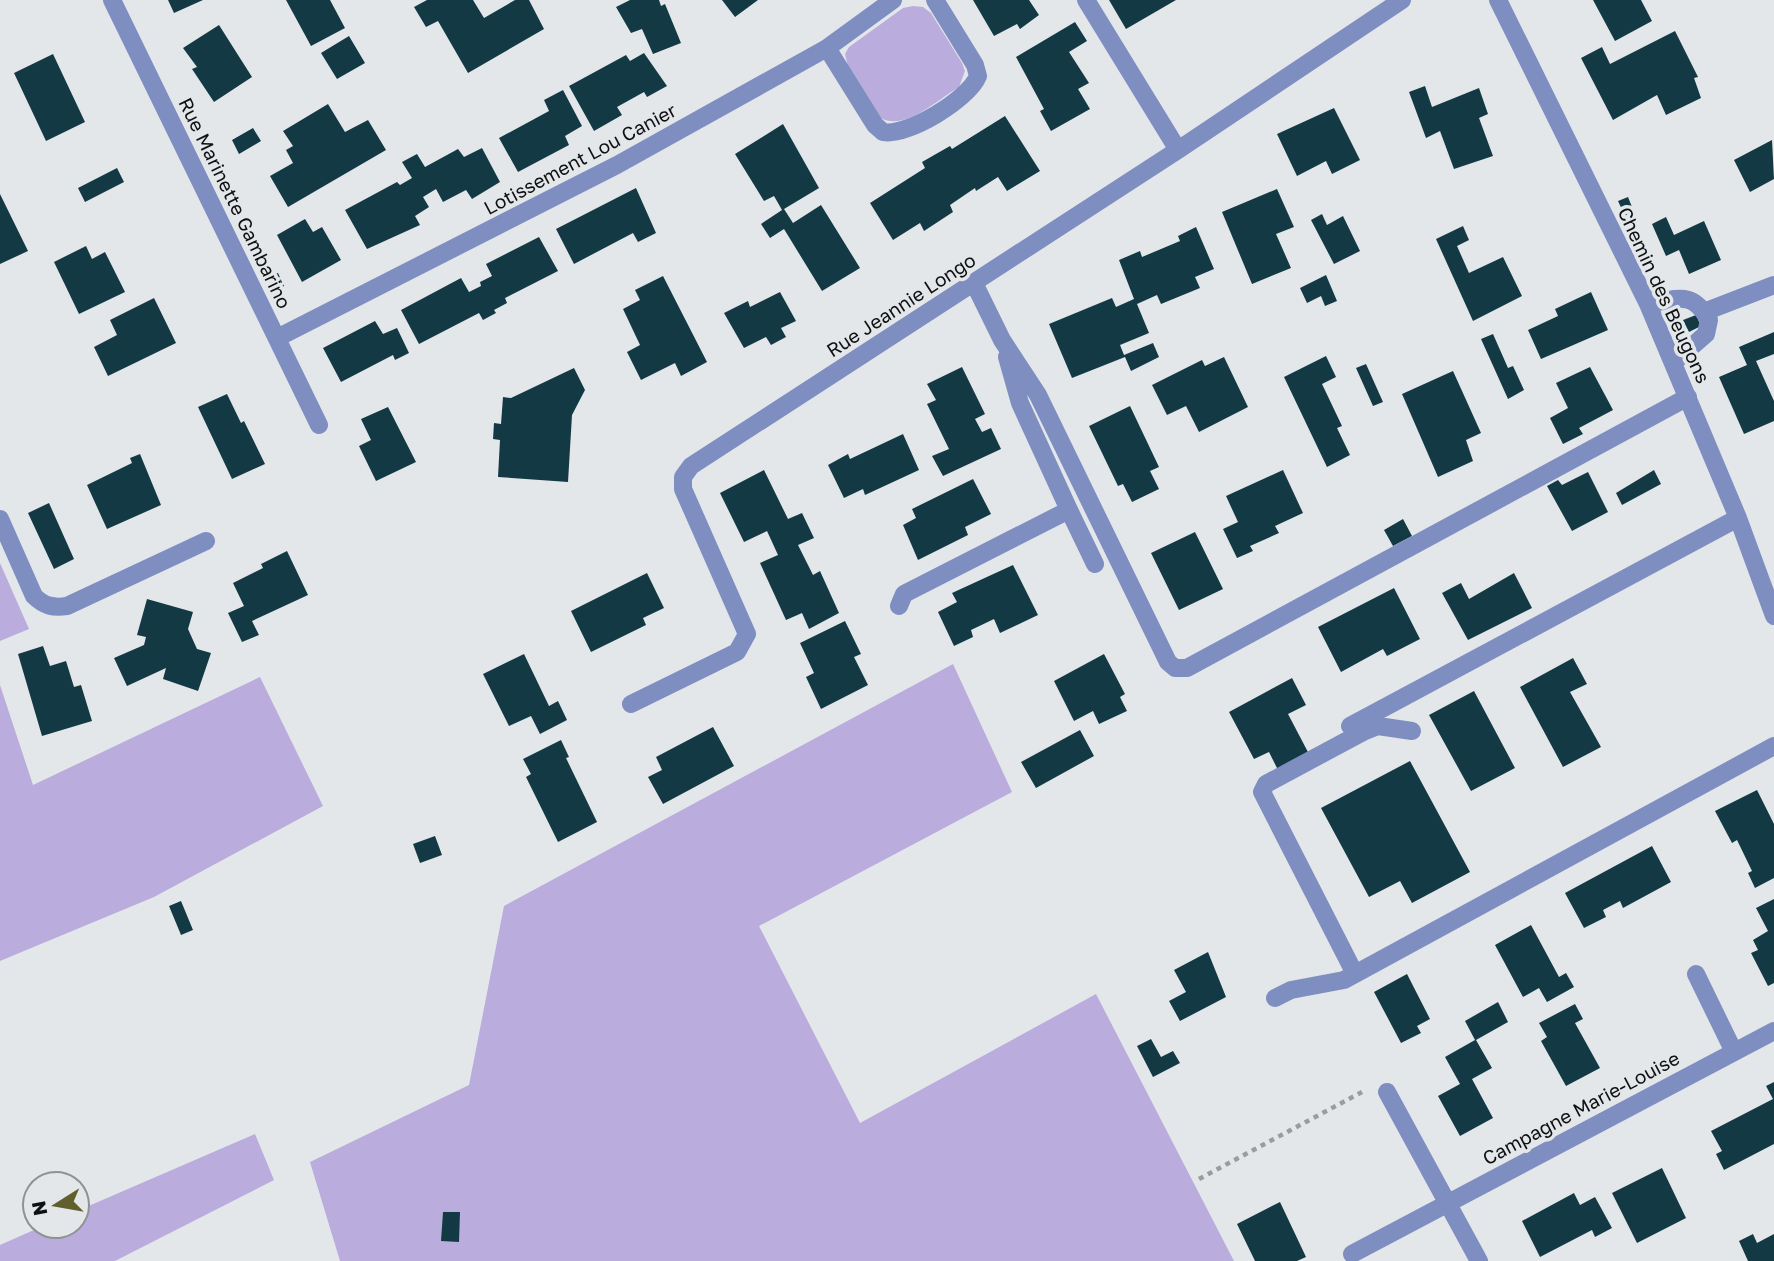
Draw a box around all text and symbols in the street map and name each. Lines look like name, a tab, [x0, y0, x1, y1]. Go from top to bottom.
street label: Rue Marinette Gambarino	[174, 94, 297, 312]
street label: Lotissement Lou Canier	[480, 98, 680, 219]
street label: Chemin des Beugons	[1614, 203, 1715, 386]
street label: Rue Jeannie Longo	[822, 248, 980, 361]
street label: Campagne Marie-Louise	[1478, 1046, 1683, 1169]
north arrow	[21, 1170, 91, 1240]
text: N	[26, 1199, 51, 1218]

